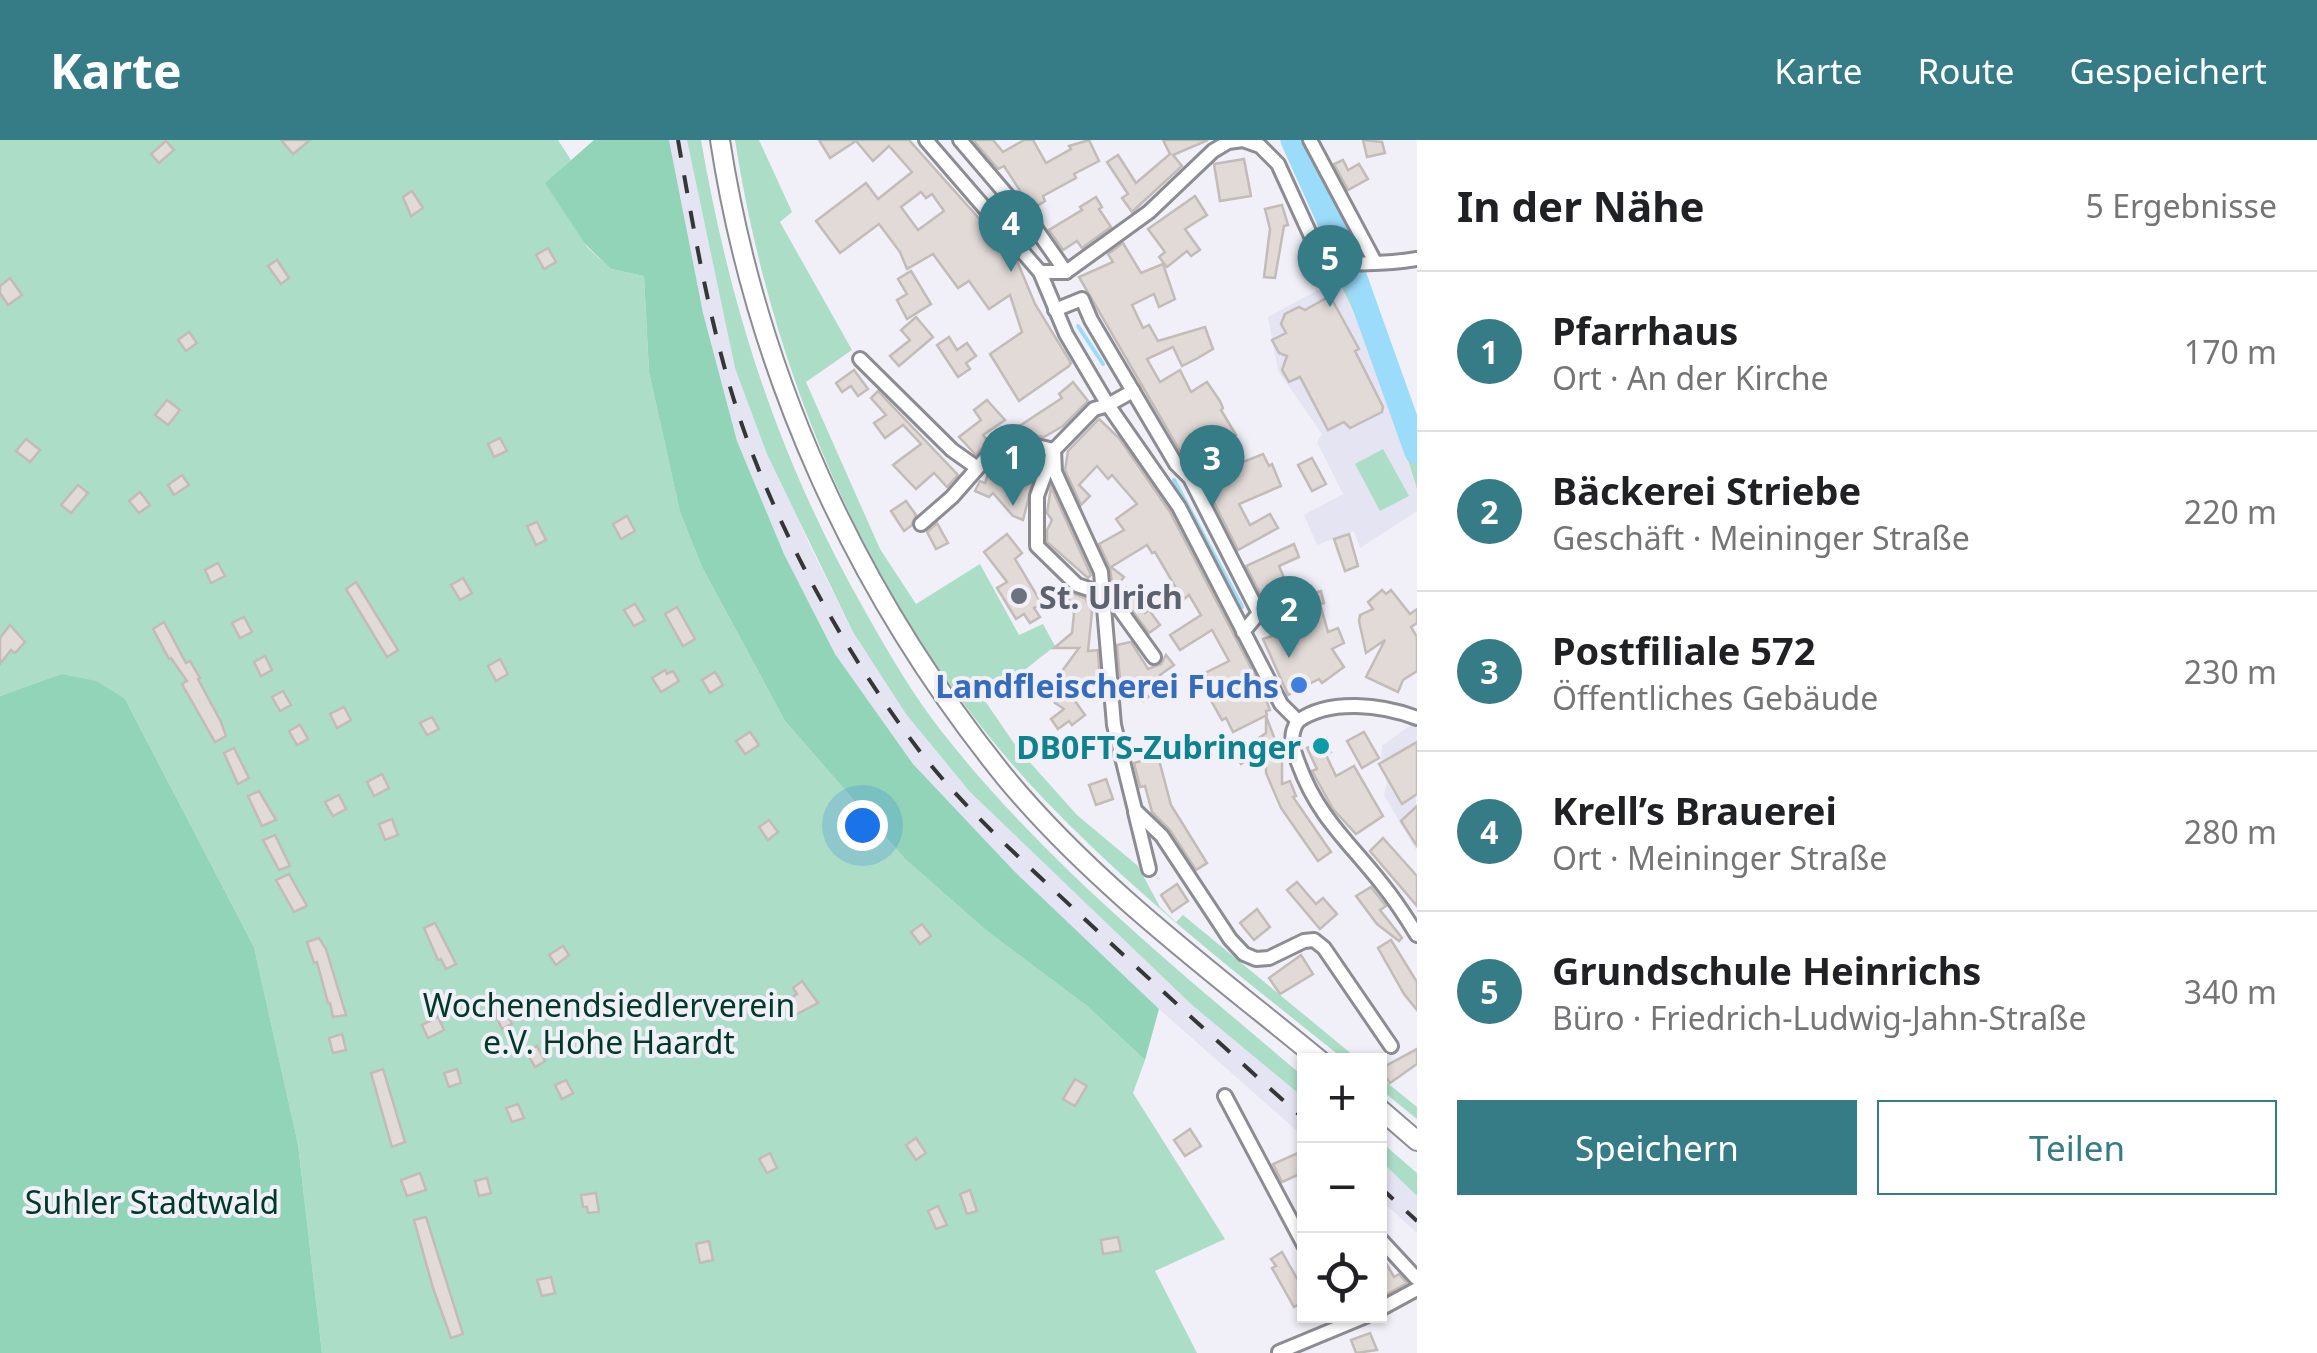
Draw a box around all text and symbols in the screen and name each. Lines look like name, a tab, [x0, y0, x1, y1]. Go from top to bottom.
text: Karte	[50, 38, 182, 103]
text: Karte	[1774, 47, 1863, 94]
text: Route	[1918, 47, 2014, 94]
text: Gespeichert	[2069, 47, 2267, 94]
text: In der Nähe	[1457, 177, 1705, 234]
text: 5 Ergebnisse	[2086, 184, 2277, 227]
pin: 4	[978, 189, 1044, 272]
pin: 5	[1298, 224, 1362, 307]
text: Pfarrhaus	[1552, 304, 1738, 356]
text: 1	[1480, 330, 1499, 373]
text: 170 m	[2184, 330, 2277, 373]
text: Ort · An der Kirche	[1552, 356, 1829, 399]
pin: 1	[980, 424, 1046, 506]
pin: 3	[1180, 424, 1244, 507]
text: Bäckerei Striebe	[1552, 464, 1861, 516]
text: 2	[1480, 490, 1499, 533]
text: 220 m	[2184, 490, 2277, 533]
text: Geschäft · Meininger Straße	[1552, 516, 1970, 559]
place label: St. Ulrich	[1039, 575, 1183, 618]
pin: 2	[1256, 576, 1322, 658]
marker: St. Ulrich	[1008, 585, 1030, 607]
text: Postfiliale 572	[1552, 624, 1816, 676]
text: 3	[1480, 650, 1499, 693]
text: 230 m	[2184, 650, 2277, 693]
place label: Landfleischerei Fuchs	[935, 664, 1279, 707]
marker: Landfleischerei Fuchs	[1288, 674, 1310, 696]
text: Öffentliches Gebäude	[1552, 676, 1878, 719]
place label: DB0FTS-Zubringer	[1016, 725, 1301, 768]
marker: DB0FTS-Zubringer	[1310, 735, 1332, 757]
text: Krell’s Brauerei	[1552, 784, 1837, 836]
your location	[837, 800, 888, 851]
text: 4	[1480, 810, 1499, 853]
text: 280 m	[2184, 810, 2277, 853]
text: Ort · Meininger Straße	[1552, 836, 1887, 879]
text: Grundschule Heinrichs	[1552, 944, 1981, 996]
text: 5	[1480, 970, 1499, 1013]
text: 340 m	[2184, 970, 2277, 1013]
park label: Wochenendsiedlerverein e.V. Hohe Haardt	[423, 983, 795, 1063]
text: Büro · Friedrich-Ludwig-Jahn-Straße	[1552, 996, 2087, 1039]
map controls	[1297, 1053, 1387, 1323]
button: +	[1297, 1053, 1387, 1143]
button: Speichern	[1457, 1100, 1857, 1195]
button: Teilen	[1877, 1100, 2277, 1195]
button: −	[1297, 1143, 1387, 1233]
park label: Suhler Stadtwald	[25, 1180, 279, 1223]
button: locate	[1297, 1233, 1387, 1323]

